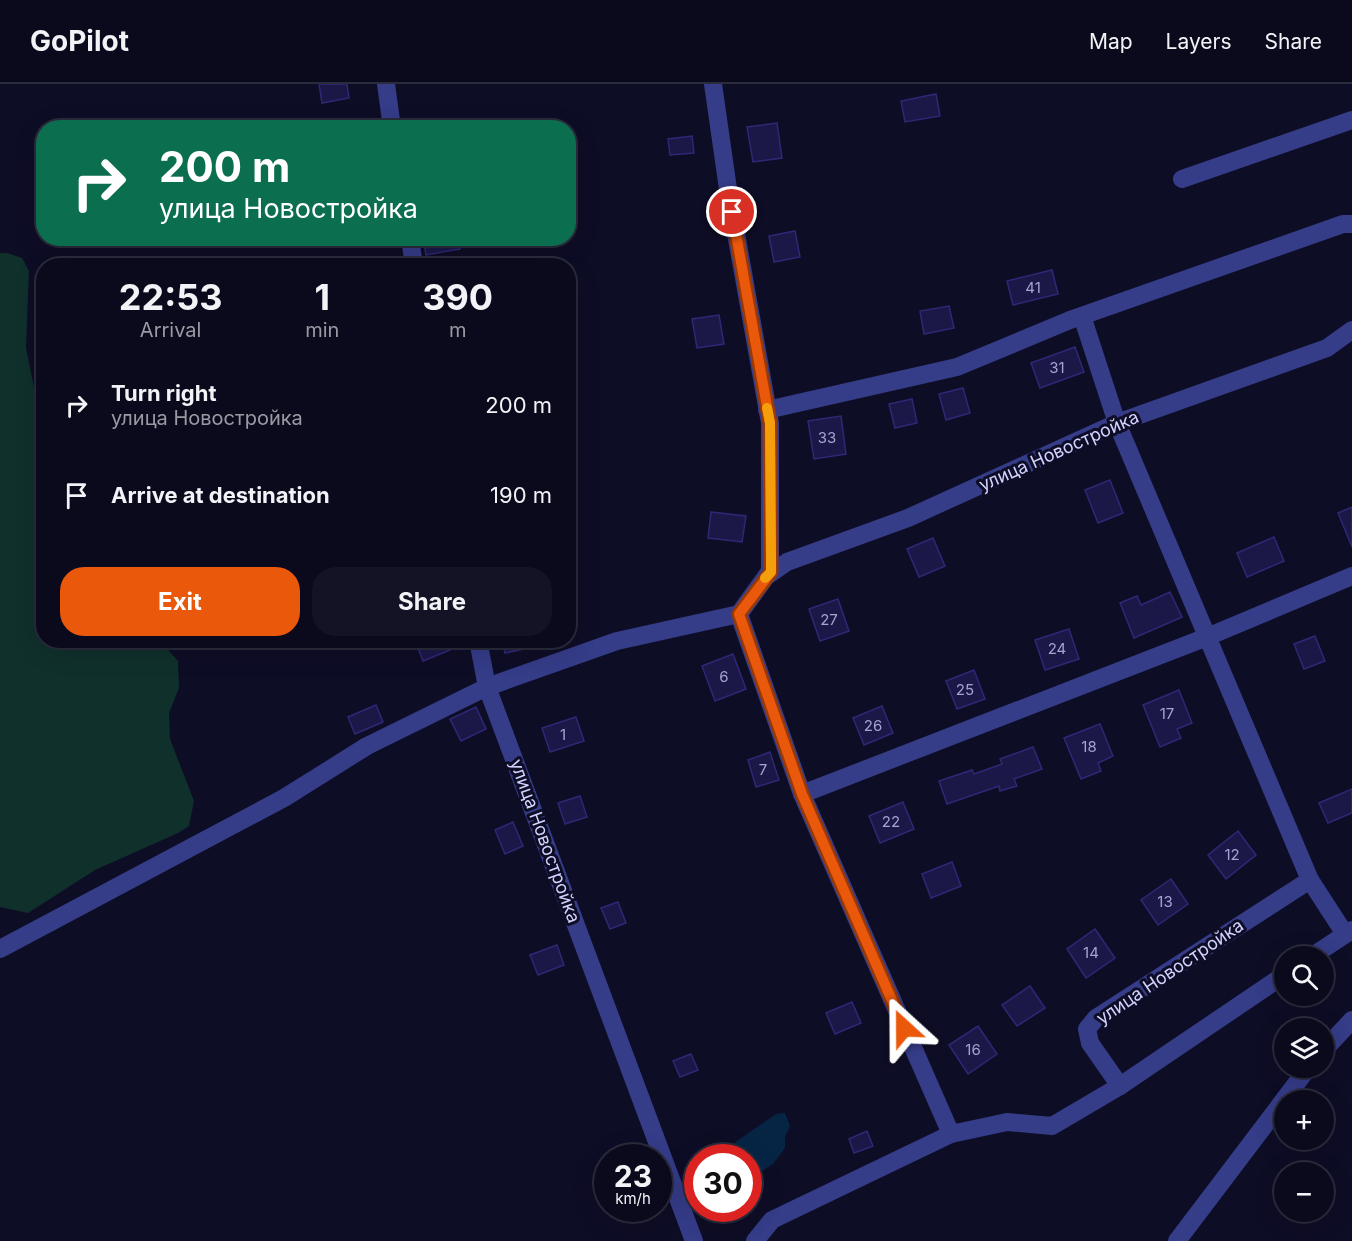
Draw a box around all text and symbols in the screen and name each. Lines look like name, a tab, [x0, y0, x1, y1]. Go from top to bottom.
text: GoPilot	[30, 24, 129, 58]
text: Map	[1089, 29, 1133, 54]
text: Layers	[1166, 29, 1232, 54]
text: Share	[1265, 29, 1322, 54]
text: 200 m	[159, 141, 290, 192]
icon: right	[60, 144, 138, 222]
pin	[706, 186, 757, 237]
text: улица Новостройка	[159, 192, 418, 225]
icon: arrive	[715, 195, 748, 228]
text: 22:53	[119, 275, 222, 319]
text: 1	[315, 275, 330, 319]
text: 390	[422, 275, 493, 319]
house number: 41	[1025, 278, 1041, 297]
text: Arrival	[140, 318, 201, 342]
text: min	[305, 318, 339, 342]
text: m	[449, 318, 466, 342]
house number: 31	[1049, 358, 1065, 377]
text: Turn right	[111, 380, 217, 406]
icon: right	[60, 389, 93, 422]
text: 200 m	[485, 392, 552, 418]
text: улица Новостройка	[111, 406, 303, 430]
street label: улица Новостройка	[976, 406, 1142, 495]
house number: 33	[818, 428, 836, 447]
icon: arrive	[60, 479, 93, 512]
text: Arrive at destination	[111, 482, 330, 508]
text: 190 m	[490, 482, 552, 508]
button: Exit	[60, 567, 300, 636]
button: Share	[312, 567, 552, 636]
house number: 27	[820, 610, 838, 629]
house number: 24	[1048, 639, 1066, 658]
house number: 6	[719, 667, 729, 686]
house number: 25	[956, 680, 974, 699]
house number: 17	[1160, 704, 1174, 723]
house number: 26	[864, 716, 882, 735]
house number: 1	[560, 725, 566, 744]
house number: 18	[1081, 737, 1097, 756]
street label: улица Новостройка	[506, 756, 585, 926]
house number: 7	[759, 760, 767, 779]
house number: 22	[882, 812, 900, 831]
house number: 12	[1224, 845, 1240, 864]
house number: 13	[1157, 892, 1173, 911]
street label: улица Новостройка	[1092, 915, 1247, 1029]
house number: 14	[1083, 943, 1099, 962]
map controls	[1274, 946, 1334, 1222]
button: search	[1274, 946, 1334, 1006]
position arrow	[872, 996, 936, 1060]
button: layers	[1274, 1018, 1334, 1078]
house number: 16	[965, 1040, 981, 1059]
button: +	[1274, 1090, 1334, 1150]
speed limit sign: 30	[684, 1144, 762, 1222]
text: 23	[614, 1158, 652, 1194]
button: −	[1274, 1162, 1334, 1222]
text: km/h	[615, 1189, 651, 1208]

